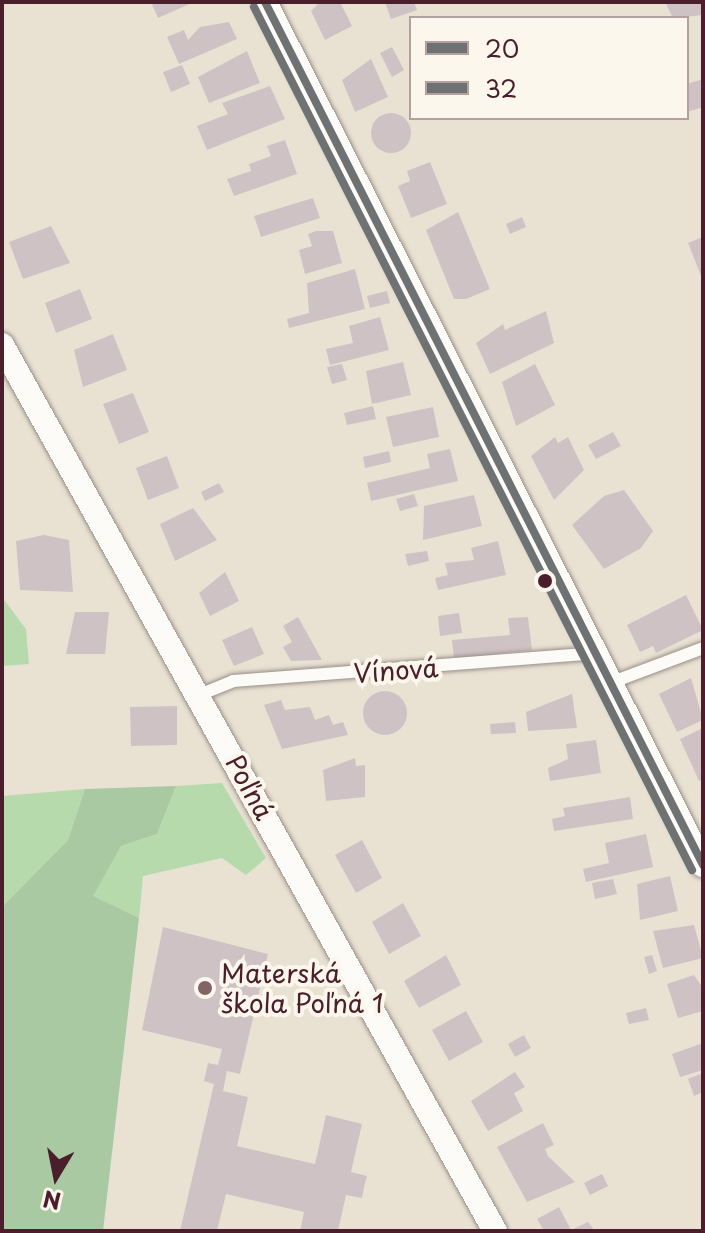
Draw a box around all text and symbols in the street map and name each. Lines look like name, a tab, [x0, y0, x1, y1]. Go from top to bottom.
legend	[409, 16, 689, 120]
text: 20	[485, 30, 519, 66]
text: 32	[485, 70, 517, 106]
unlabelled marker	[537, 573, 553, 589]
street label: Vínová	[353, 651, 439, 689]
street label: Poľná	[220, 749, 280, 825]
place label: Materská škola Poľná 1	[221, 957, 384, 1018]
marker: Materská škola Poľná 1	[196, 979, 214, 997]
north arrow	[16, 1137, 96, 1217]
text: N	[40, 1183, 63, 1219]

